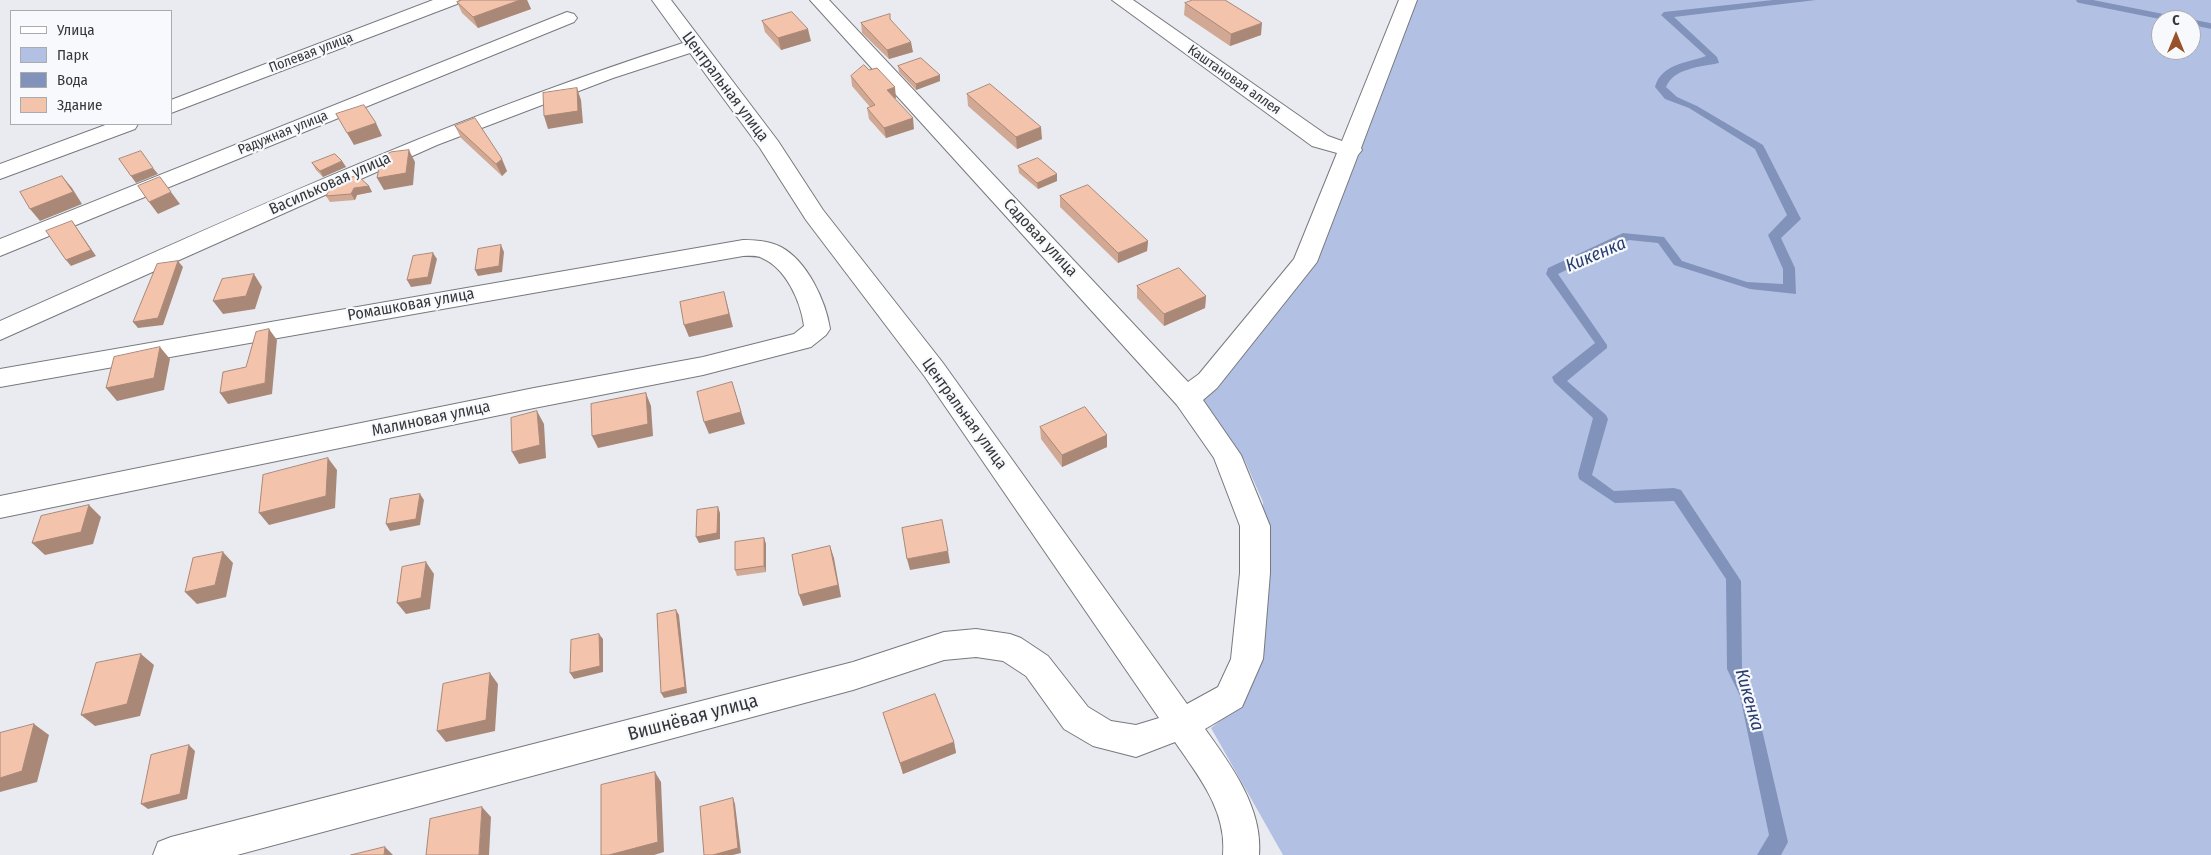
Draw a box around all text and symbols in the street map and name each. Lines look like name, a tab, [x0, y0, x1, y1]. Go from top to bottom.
legend	[10, 10, 172, 125]
north arrow	[2151, 10, 2201, 60]
text: С	[2172, 12, 2180, 29]
text: Улица	[57, 21, 95, 39]
street label: Центральная улица	[677, 28, 773, 146]
street label: Полевая улица	[267, 29, 355, 77]
street label: Каштановая аллея	[1184, 42, 1284, 118]
text: Парк	[57, 46, 88, 64]
text: Вода	[57, 71, 88, 89]
text: Здание	[57, 96, 103, 114]
street label: Радужная улица	[236, 107, 330, 159]
street label: Васильковая улица	[266, 149, 394, 219]
street label: Садовая улица	[999, 195, 1081, 281]
water label: Кикенка	[1563, 233, 1629, 277]
street label: Ромашковая улица	[346, 284, 476, 326]
street label: Центральная улица	[917, 355, 1011, 473]
street label: Малиновая улица	[370, 397, 492, 441]
water label: Кикенка	[1730, 667, 1768, 733]
street label: Вишнёвая улица	[625, 690, 761, 746]

